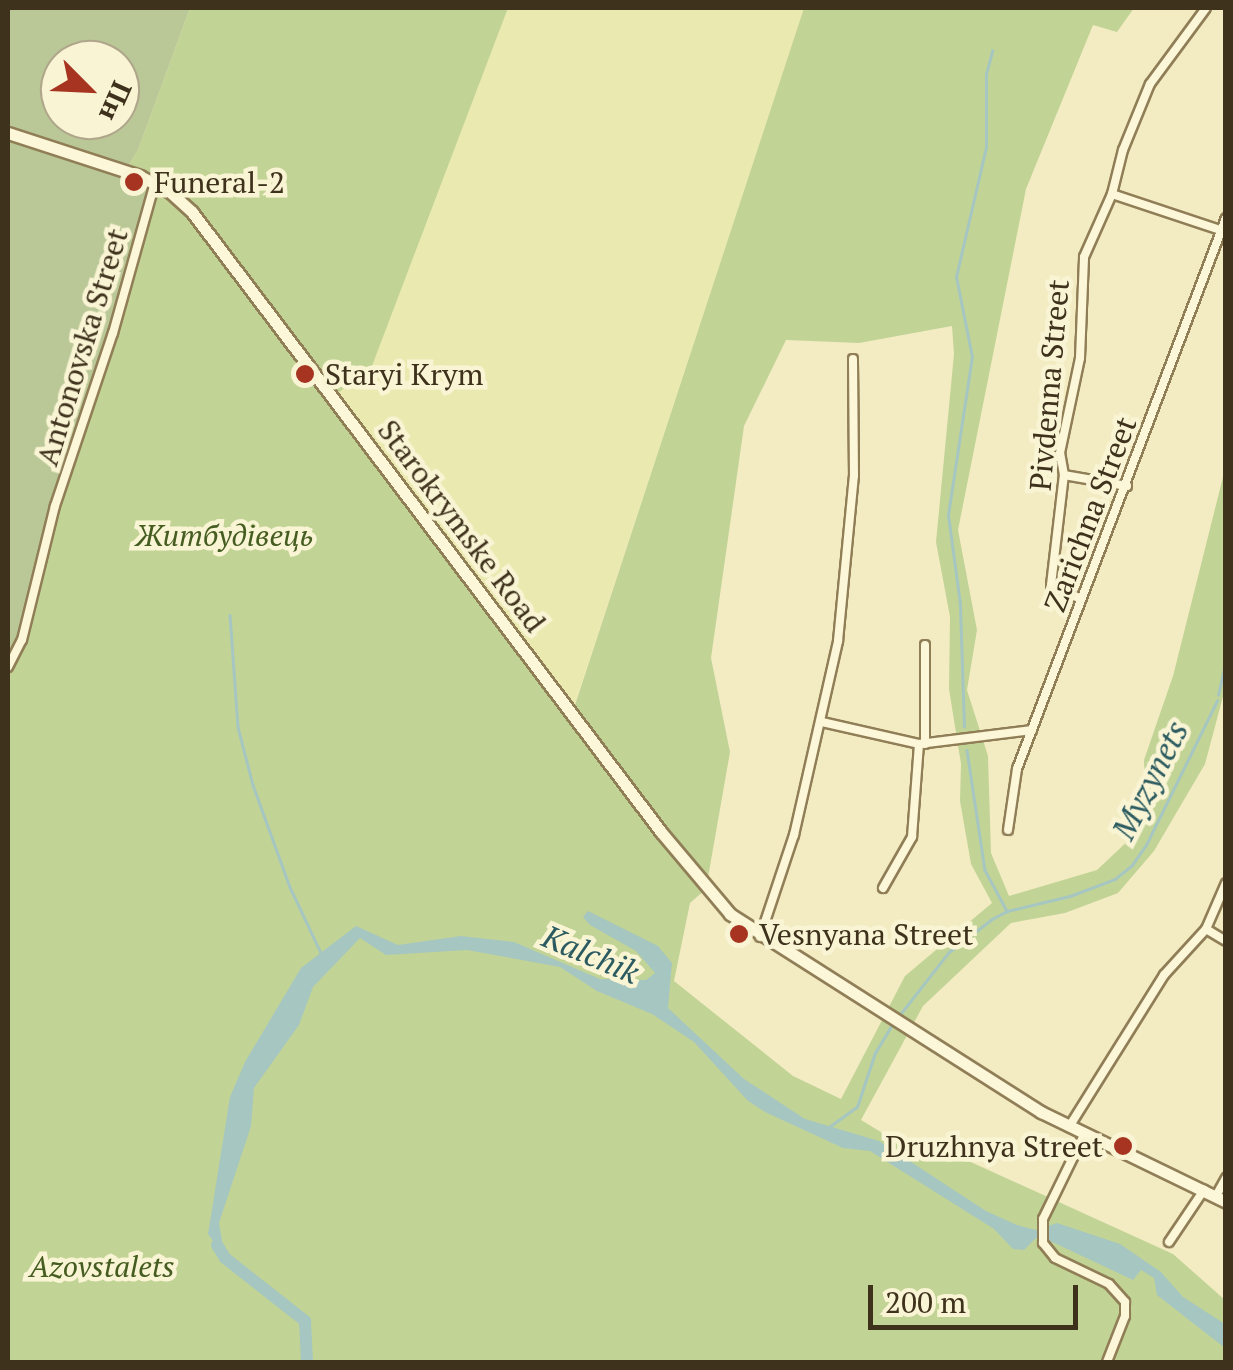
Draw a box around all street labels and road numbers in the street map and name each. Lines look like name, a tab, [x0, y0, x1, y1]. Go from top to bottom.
street label: Antonovska Street	[29, 224, 135, 470]
street label: Pivdenna Street	[1022, 278, 1076, 492]
street label: Zarichna Street	[1036, 411, 1144, 617]
street label: Starokrymske Road	[370, 413, 554, 639]

